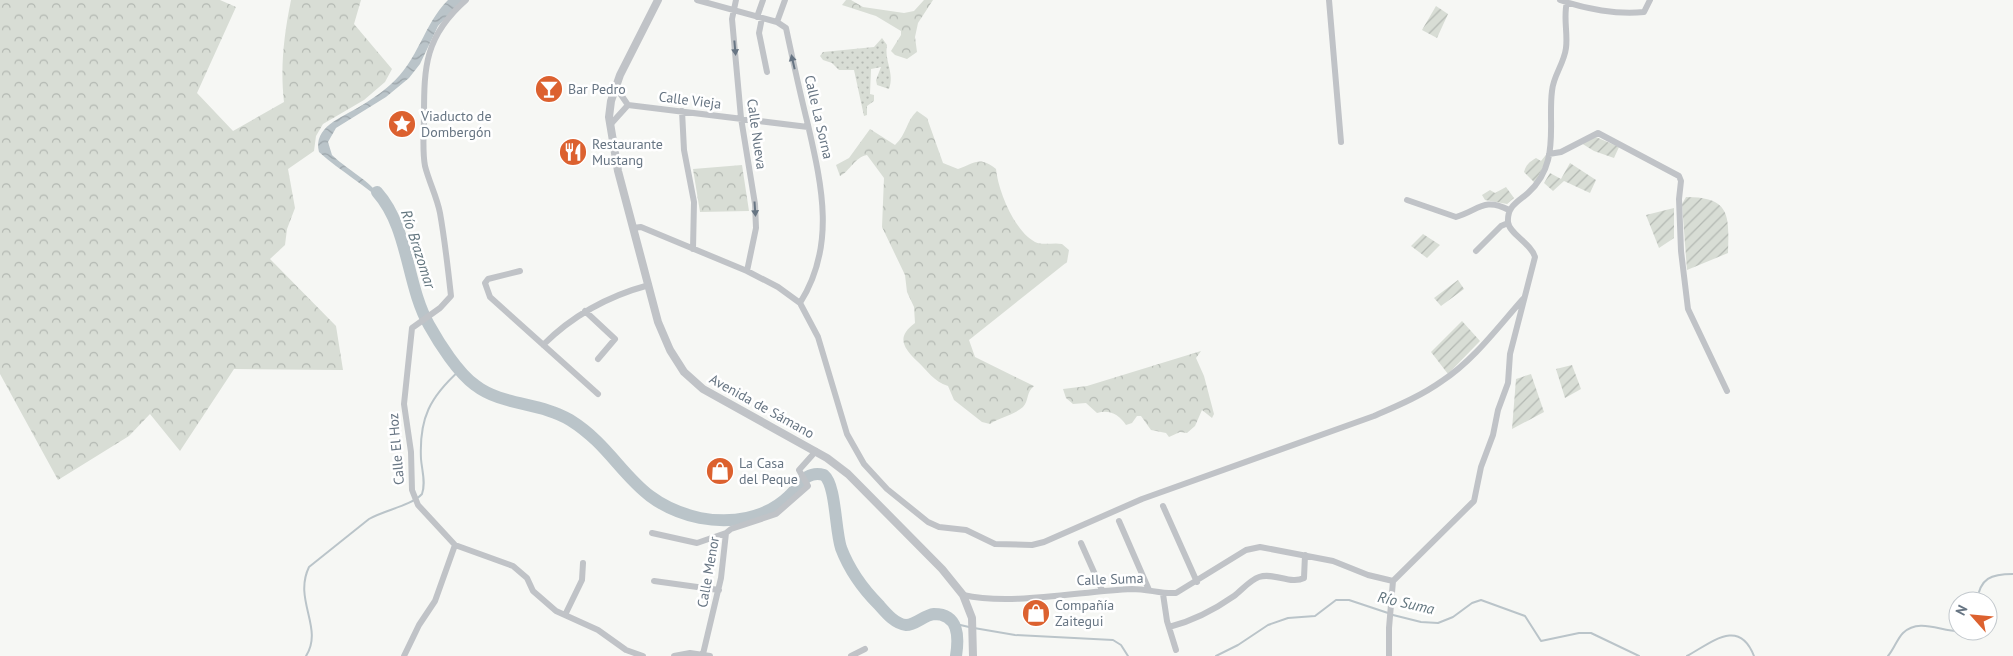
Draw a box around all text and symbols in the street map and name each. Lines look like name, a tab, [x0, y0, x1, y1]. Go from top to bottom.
one-way arrow	[731, 40, 739, 56]
one-way arrow	[789, 54, 797, 69]
street label: Calle La Sorna	[801, 73, 837, 161]
bar icon: Bar Pedro	[534, 74, 564, 104]
place label: Bar Pedro	[568, 80, 626, 98]
street label: Calle Vieja	[658, 87, 722, 113]
street label: Calle Nueva	[743, 97, 771, 171]
place label: Viaducto de Dombergón	[420, 107, 492, 141]
place icon: Viaducto de Dombergón	[387, 109, 417, 139]
place label: Restaurante Mustang	[592, 135, 663, 169]
restaurant icon: Restaurante Mustang	[558, 137, 588, 167]
one-way arrow	[751, 201, 759, 217]
water label: Río Brazomar	[397, 207, 440, 292]
street label: Avenida de Sámano	[706, 370, 818, 442]
street label: Calle El Hoz	[384, 412, 408, 486]
place label: La Casa del Peque	[739, 454, 798, 488]
shop icon: La Casa del Peque	[705, 456, 735, 486]
street label: Calle Menor	[693, 535, 723, 609]
street label: Calle Suma	[1076, 569, 1144, 589]
water label: Río Suma	[1376, 587, 1437, 618]
north arrow	[1948, 591, 1998, 641]
place label: Compañía Zaitegui	[1055, 596, 1114, 630]
shop icon: Compañía Zaitegui	[1021, 598, 1051, 628]
text: N	[1951, 602, 1972, 618]

